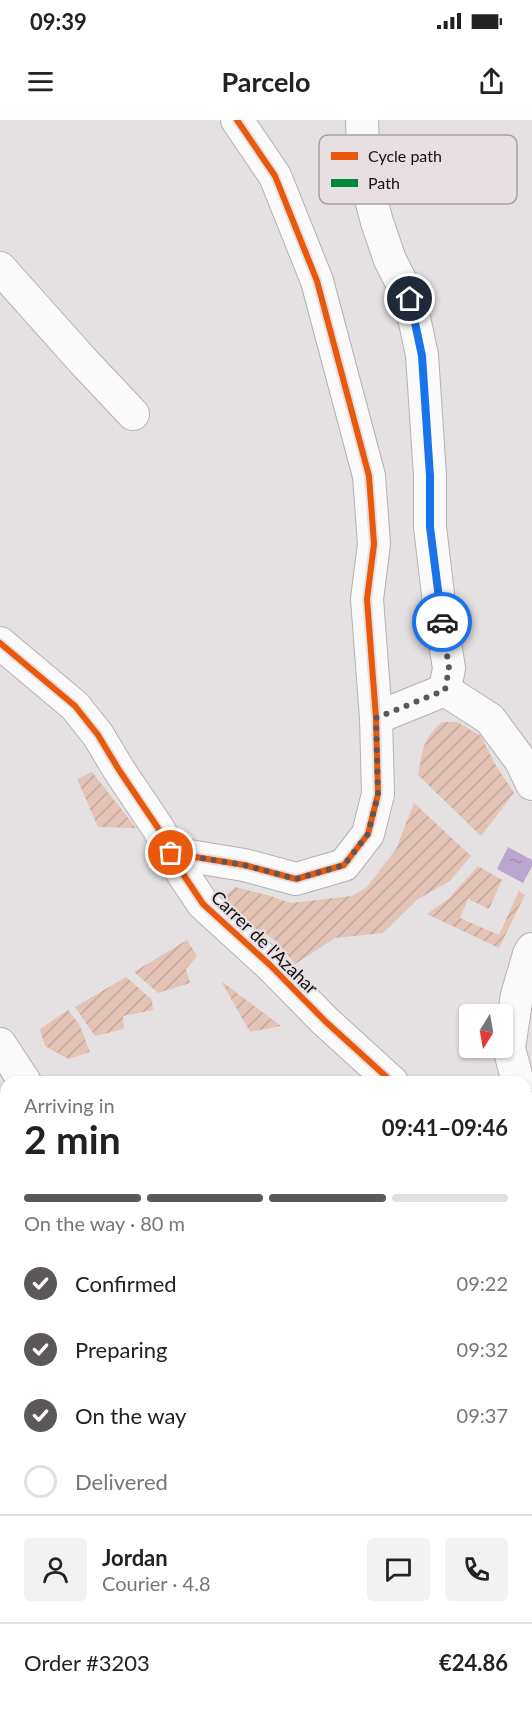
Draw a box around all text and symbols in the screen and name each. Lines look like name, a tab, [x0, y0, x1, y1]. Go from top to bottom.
text: 09:39	[30, 8, 87, 35]
icon: menu	[24, 65, 57, 98]
text: Parcelo	[221, 65, 311, 98]
icon: share	[475, 65, 508, 98]
legend	[319, 135, 517, 204]
text: Cycle path	[368, 146, 442, 165]
text: Path	[368, 173, 400, 192]
pin	[384, 273, 435, 324]
icon: home	[393, 282, 426, 315]
courier	[412, 592, 472, 652]
icon: car	[426, 606, 459, 639]
pin	[145, 827, 196, 878]
icon: bag	[154, 836, 187, 869]
street label: Carrer de l'Azahar	[207, 885, 323, 999]
north arrow	[459, 1004, 513, 1058]
map controls	[459, 1004, 513, 1058]
text: Arriving in	[24, 1093, 115, 1117]
text: 09:41–09:46	[382, 1114, 508, 1141]
text: 2 min	[24, 1116, 121, 1162]
text: On the way · 80 m	[24, 1211, 185, 1235]
icon: check	[24, 1267, 57, 1300]
text: Confirmed	[75, 1270, 177, 1297]
text: 09:22	[457, 1271, 508, 1295]
icon: check	[24, 1333, 57, 1366]
text: Preparing	[75, 1336, 167, 1363]
text: 09:32	[457, 1337, 508, 1361]
icon: check	[24, 1399, 57, 1432]
text: On the way	[75, 1402, 186, 1429]
text: 09:37	[457, 1403, 508, 1427]
text: Delivered	[75, 1468, 168, 1495]
button: person	[24, 1538, 87, 1601]
button: chat	[367, 1538, 430, 1601]
button: phone	[445, 1538, 508, 1601]
text: Jordan	[102, 1544, 168, 1571]
text: Courier · 4.8	[102, 1571, 211, 1595]
text: Order #3203	[24, 1649, 150, 1676]
text: €24.86	[439, 1649, 508, 1676]

